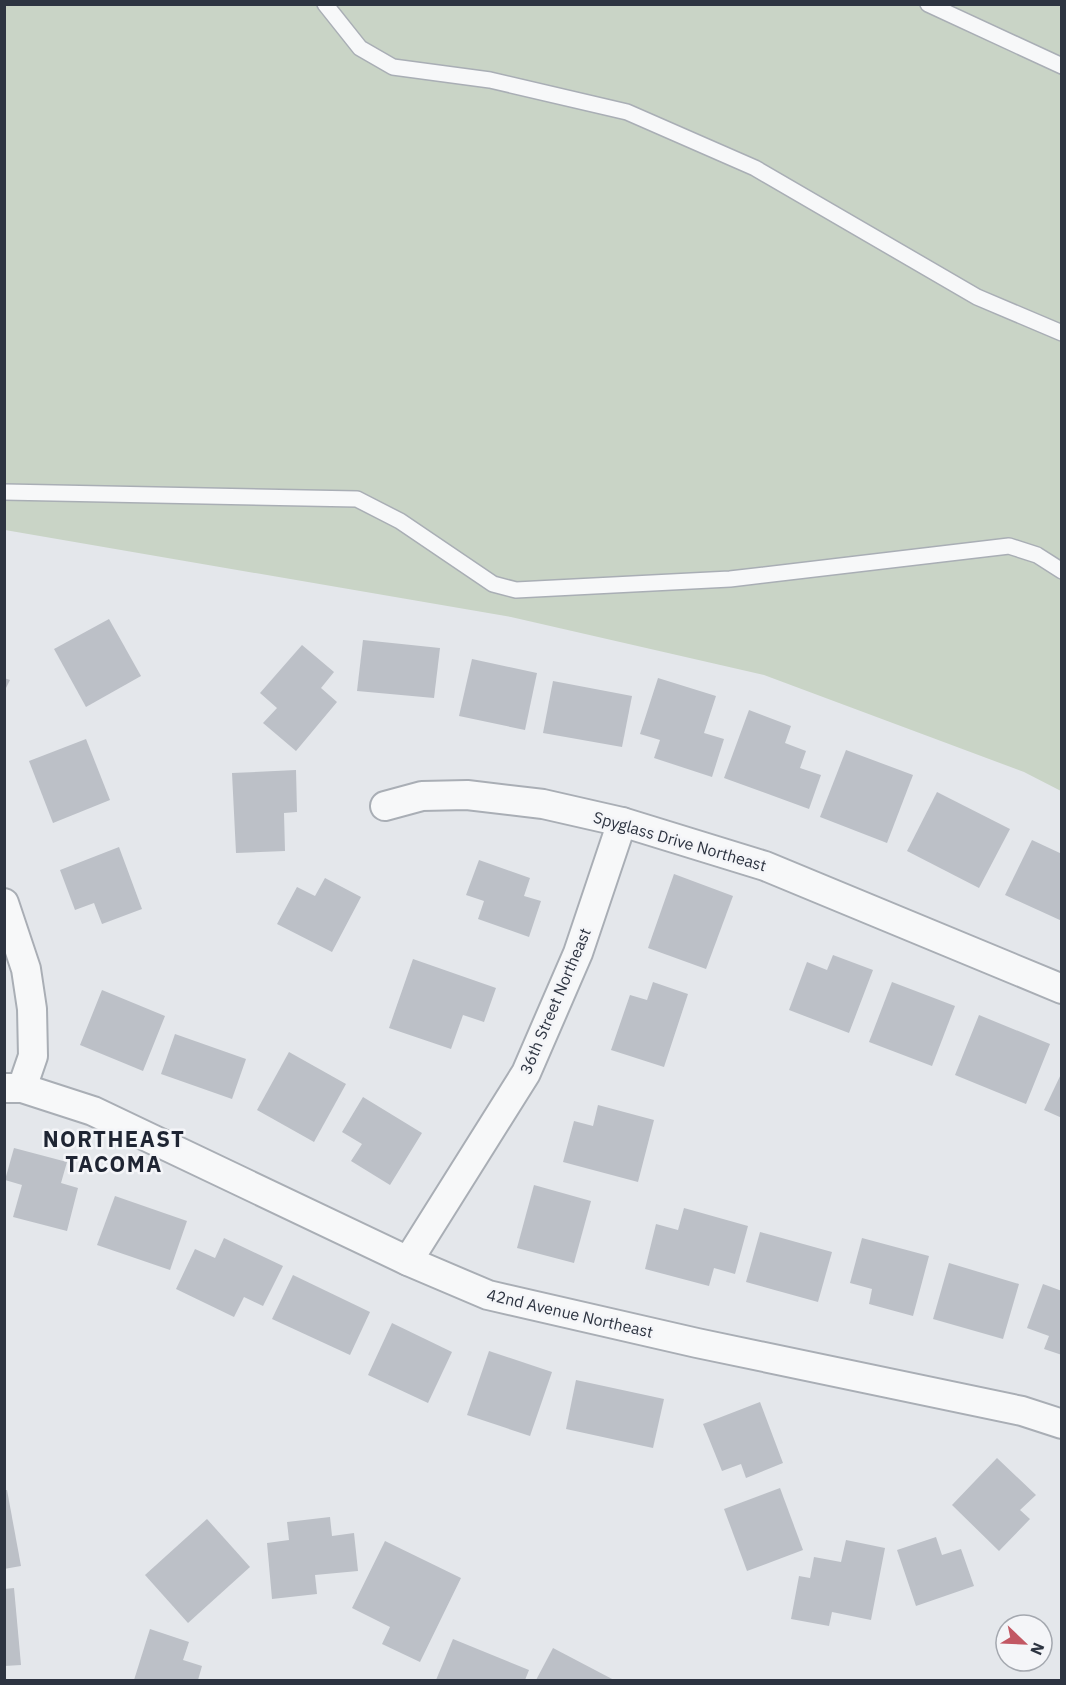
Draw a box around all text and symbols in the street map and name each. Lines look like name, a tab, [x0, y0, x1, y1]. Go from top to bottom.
street label: Spyglass Drive Northeast	[591, 807, 769, 875]
street label: 36th Street Northeast	[515, 925, 595, 1077]
district label: NORTHEAST TACOMA	[43, 1124, 185, 1178]
street label: 42nd Avenue Northeast	[485, 1284, 655, 1342]
north arrow	[994, 1613, 1054, 1673]
text: N	[1026, 1640, 1049, 1658]

